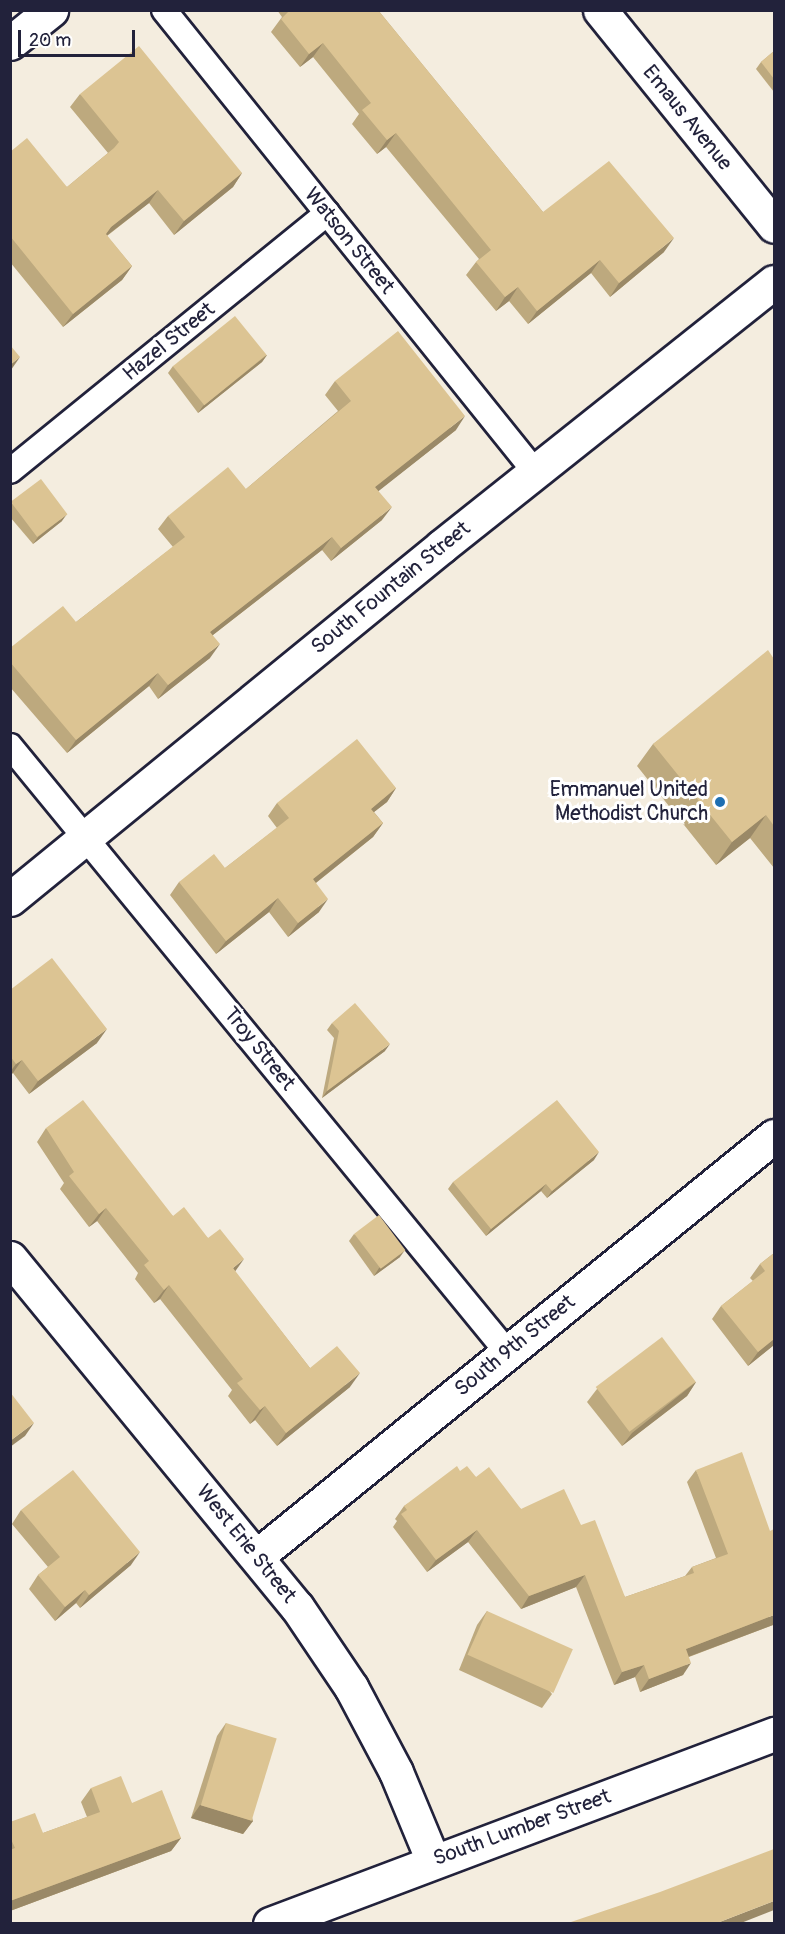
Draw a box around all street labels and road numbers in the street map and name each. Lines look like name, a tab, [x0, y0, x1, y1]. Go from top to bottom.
street label: Emaus Avenue	[637, 60, 737, 176]
street label: Watson Street	[298, 183, 400, 299]
street label: Hazel Street	[118, 297, 220, 387]
street label: South Fountain Street	[306, 516, 476, 660]
street label: Troy Street	[218, 1002, 300, 1096]
street label: South 9th Street	[450, 1290, 580, 1402]
street label: West Erie Street	[191, 1480, 301, 1608]
street label: South Lumber Street	[430, 1784, 614, 1872]

